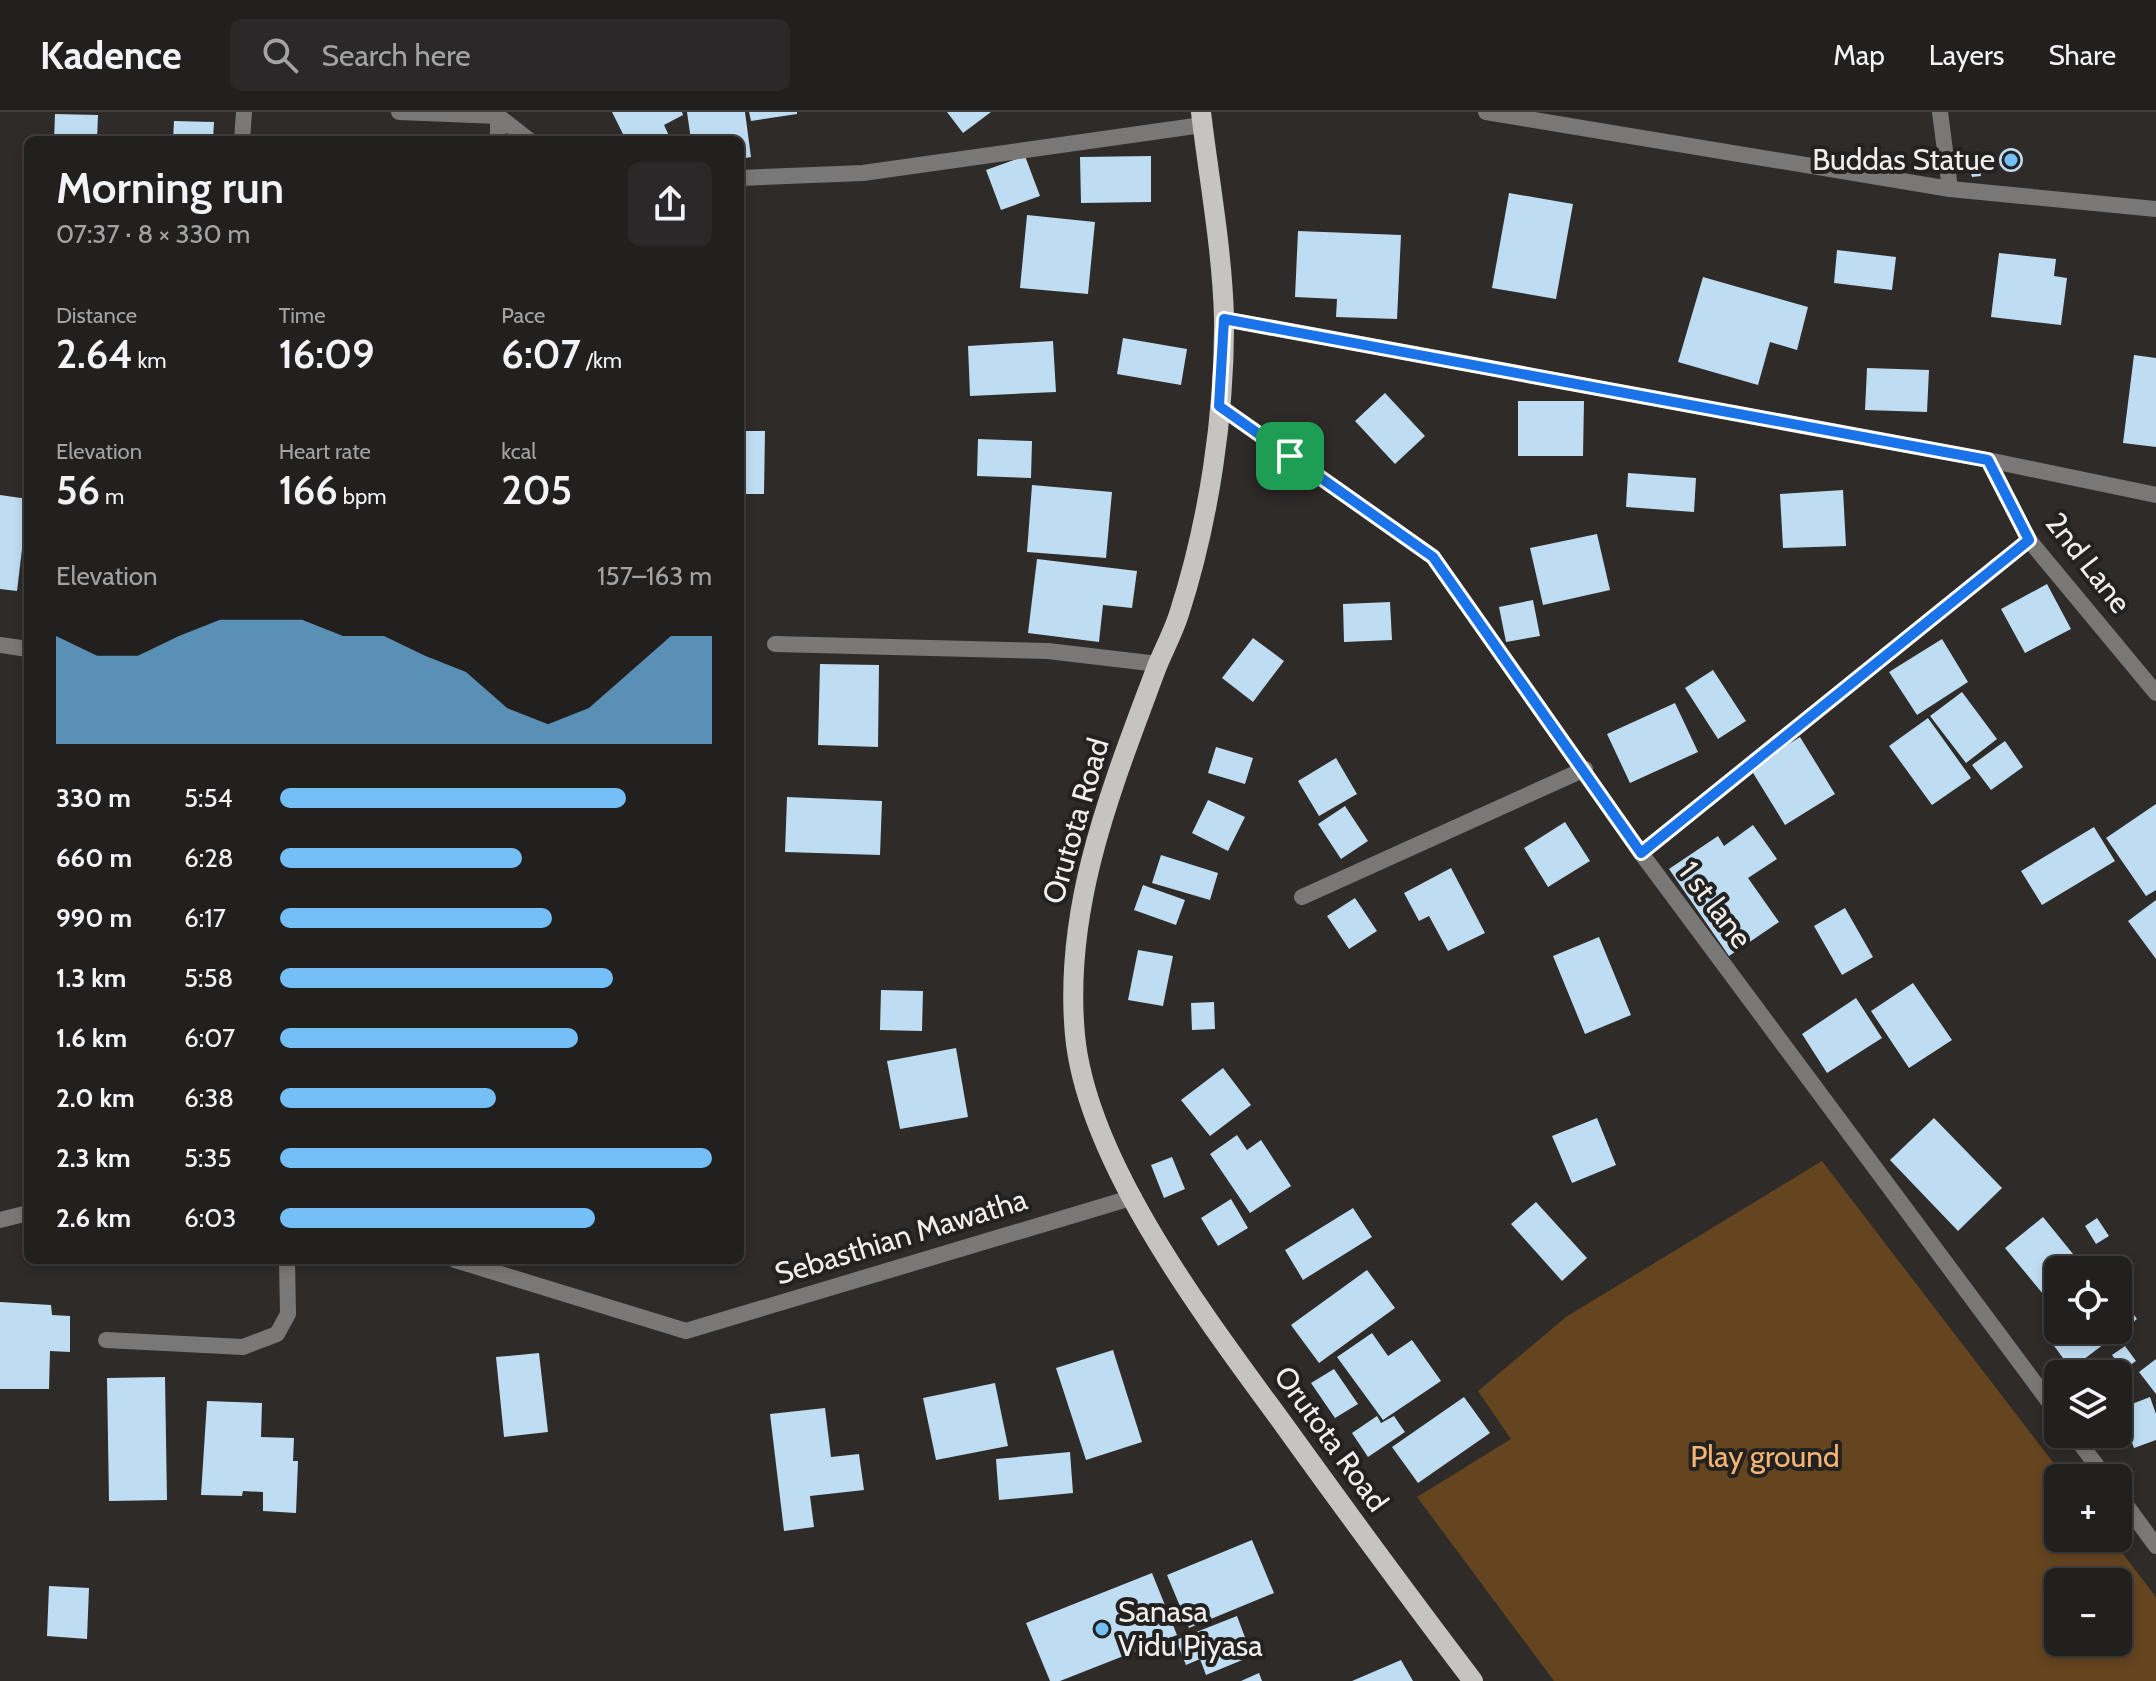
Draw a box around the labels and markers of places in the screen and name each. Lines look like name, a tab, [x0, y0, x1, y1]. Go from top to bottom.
place label: Buddas Statue	[1812, 141, 1995, 178]
marker: Buddas Statue	[2002, 151, 2020, 169]
pin	[1256, 422, 1324, 490]
place label: Sanasa Vidu Piyasa	[1118, 1593, 1263, 1664]
marker: Sanasa Vidu Piyasa	[1093, 1620, 1111, 1638]

